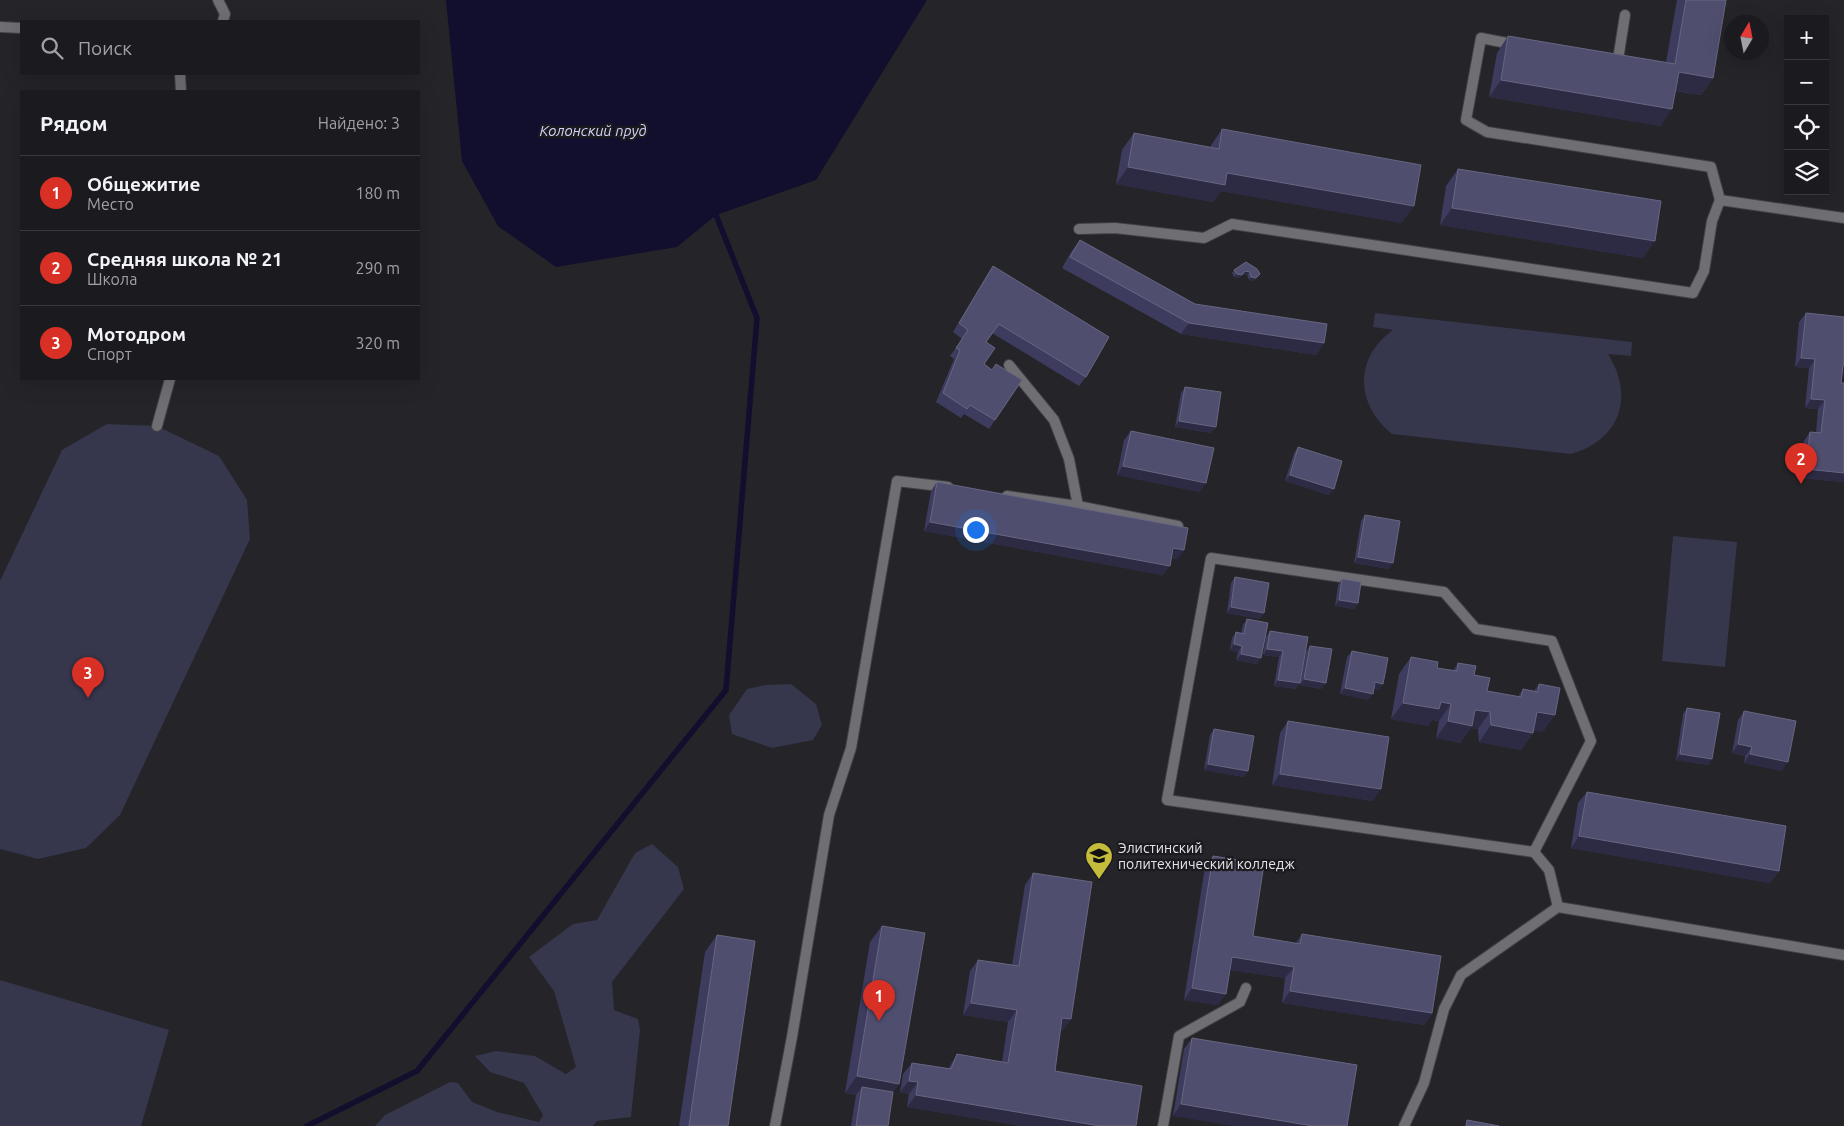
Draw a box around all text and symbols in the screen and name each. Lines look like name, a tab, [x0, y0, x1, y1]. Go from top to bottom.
north arrow	[1724, 15, 1769, 60]
map controls	[1784, 15, 1829, 195]
button: +	[1784, 15, 1829, 60]
search box	[20, 20, 420, 75]
icon: search	[38, 34, 66, 62]
text: Поиск	[78, 37, 132, 59]
button: −	[1784, 60, 1829, 105]
button: locate	[1784, 105, 1829, 150]
text: Рядом	[40, 111, 108, 135]
text: Найдено: 3	[318, 114, 400, 132]
water label: Колонский пруд	[539, 122, 647, 139]
button: layers	[1784, 150, 1829, 195]
text: Общежитие	[87, 173, 200, 195]
text: 1	[51, 184, 61, 202]
text: 180 m	[355, 184, 400, 202]
text: Место	[87, 195, 134, 213]
text: Средняя школа № 21	[87, 248, 283, 270]
text: 2	[51, 259, 61, 277]
text: 290 m	[355, 259, 400, 277]
text: Школа	[87, 270, 137, 288]
text: Мотодром	[87, 323, 186, 345]
text: 3	[51, 334, 61, 352]
text: 320 m	[355, 334, 400, 352]
text: Спорт	[87, 345, 132, 363]
pin: 2	[1785, 443, 1817, 484]
your location	[963, 517, 989, 543]
pin: 3	[72, 657, 104, 698]
place label: Элистинский политехнический колледж	[1118, 840, 1295, 872]
school or university icon: Элистинский политехнический колледж	[1084, 841, 1114, 880]
pin: 1	[863, 980, 895, 1021]

